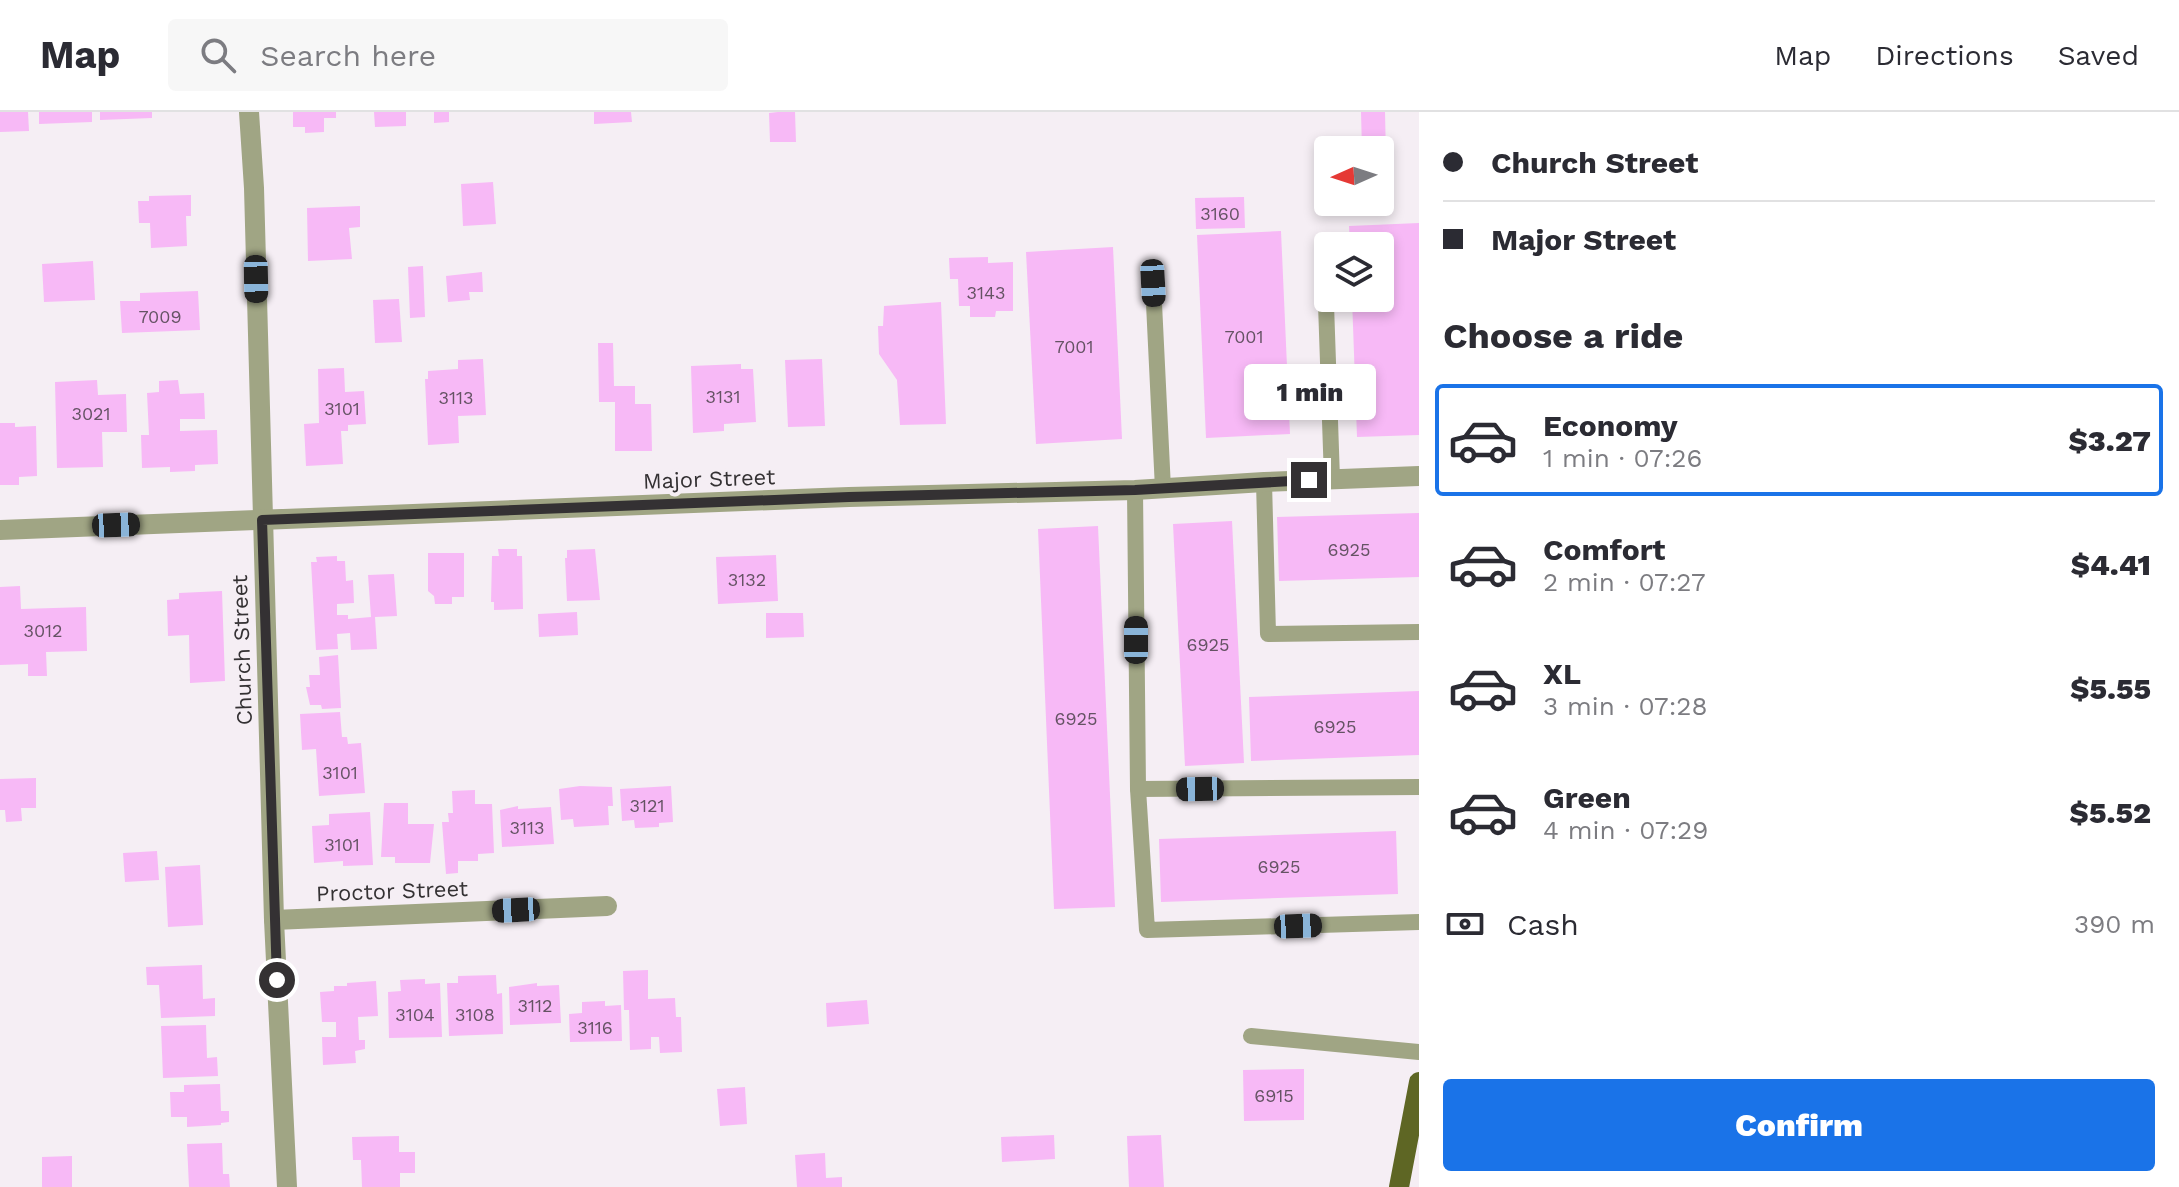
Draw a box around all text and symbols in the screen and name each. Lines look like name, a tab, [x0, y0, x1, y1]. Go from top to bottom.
search box	[168, 19, 728, 91]
text: Map	[40, 33, 120, 77]
icon: search	[196, 33, 240, 77]
text: Search here	[260, 38, 436, 73]
text: Map	[1774, 39, 1831, 72]
text: Directions	[1875, 39, 2014, 72]
text: Saved	[2058, 39, 2139, 72]
north arrow	[1314, 136, 1394, 216]
map controls	[1314, 136, 1394, 312]
text: Church Street	[1491, 145, 1698, 180]
house number: 3160	[1200, 203, 1240, 224]
text: Major Street	[1491, 222, 1676, 257]
button: layers	[1314, 232, 1394, 312]
car	[244, 255, 268, 303]
car	[1140, 258, 1166, 308]
house number: 3143	[966, 282, 1006, 303]
house number: 7009	[138, 306, 182, 327]
text: Choose a ride	[1443, 315, 1683, 357]
house number: 7001	[1224, 326, 1264, 347]
house number: 7001	[1054, 336, 1094, 357]
callout: 1 min	[1243, 364, 1375, 420]
text: 1 min	[1277, 377, 1343, 407]
house number: 3131	[705, 386, 741, 407]
house number: 3113	[438, 387, 474, 408]
house number: 3101	[324, 398, 360, 419]
house number: 3021	[71, 403, 111, 424]
icon: car	[1447, 404, 1519, 476]
text: Economy	[1543, 408, 1678, 443]
text: $3.27	[2068, 423, 2151, 458]
text: 1 min · 07:26	[1543, 443, 1702, 473]
route end	[1291, 462, 1327, 498]
street label: Major Street	[642, 464, 776, 494]
car	[92, 512, 140, 538]
icon: car	[1447, 528, 1519, 600]
text: Comfort	[1543, 532, 1665, 567]
house number: 6925	[1327, 539, 1371, 560]
text: $4.41	[2071, 547, 2151, 582]
text: 2 min · 07:27	[1543, 567, 1706, 597]
house number: 3132	[728, 569, 766, 590]
street label: Church Street	[227, 574, 257, 726]
car	[1124, 616, 1148, 664]
house number: 3012	[23, 620, 63, 641]
house number: 6925	[1186, 634, 1230, 655]
icon: car	[1447, 652, 1519, 724]
text: XL	[1543, 656, 1581, 691]
text: $5.55	[2070, 671, 2151, 706]
text: 3 min · 07:28	[1543, 691, 1708, 721]
house number: 6925	[1054, 708, 1098, 729]
house number: 6925	[1313, 716, 1357, 737]
house number: 3101	[322, 762, 358, 783]
icon: car	[1447, 776, 1519, 848]
car	[1176, 777, 1224, 801]
text: Green	[1543, 780, 1631, 815]
house number: 3121	[629, 795, 665, 816]
text: $5.52	[2070, 795, 2151, 830]
text: 4 min · 07:29	[1543, 815, 1708, 845]
house number: 3113	[509, 817, 545, 838]
house number: 3101	[324, 834, 360, 855]
house number: 6925	[1257, 856, 1301, 877]
street label: Proctor Street	[316, 876, 468, 906]
car	[491, 897, 541, 923]
icon: cash	[1443, 902, 1487, 946]
text: Cash	[1507, 907, 1579, 942]
text: 390 m	[2074, 909, 2155, 939]
car	[1274, 913, 1322, 939]
route start	[259, 962, 295, 998]
house number: 3112	[517, 995, 553, 1016]
house number: 3104	[395, 1004, 435, 1025]
house number: 3108	[455, 1004, 495, 1025]
house number: 3116	[577, 1017, 613, 1038]
button: Confirm	[1443, 1079, 2155, 1171]
house number: 6915	[1254, 1085, 1294, 1106]

